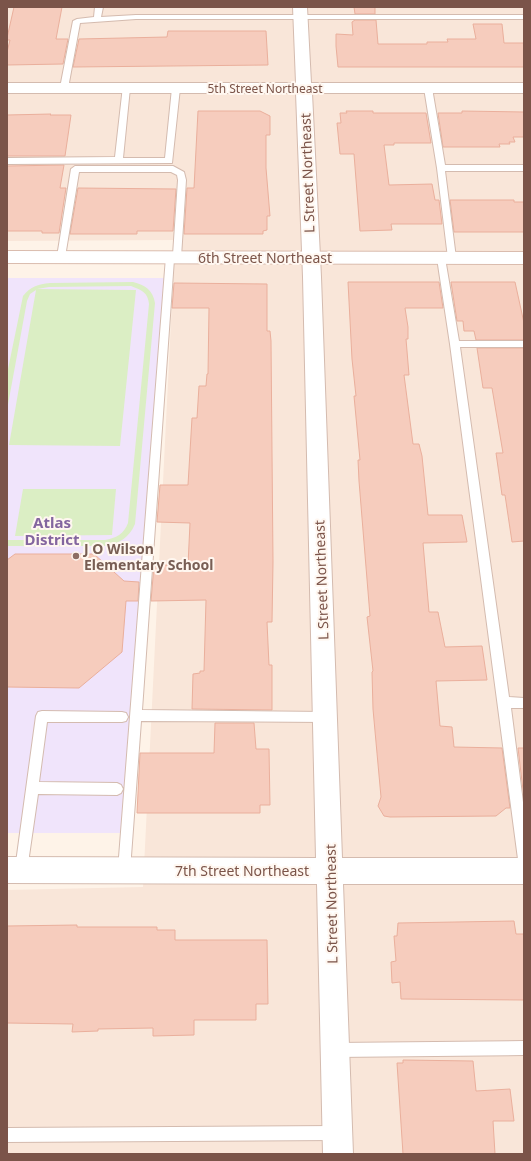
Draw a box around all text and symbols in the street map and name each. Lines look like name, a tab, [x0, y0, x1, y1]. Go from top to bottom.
street label: 5th Street Northeast	[207, 80, 323, 97]
street label: L Street Northeast	[295, 113, 319, 233]
street label: 6th Street Northeast	[198, 248, 332, 267]
district label: Atlas District	[25, 512, 80, 549]
street label: L Street Northeast	[309, 520, 333, 640]
place label: J O Wilson Elementary School	[82, 539, 214, 574]
marker: J O Wilson Elementary School	[71, 551, 81, 561]
street label: L Street Northeast	[320, 844, 342, 964]
street label: 7th Street Northeast	[175, 861, 309, 880]

